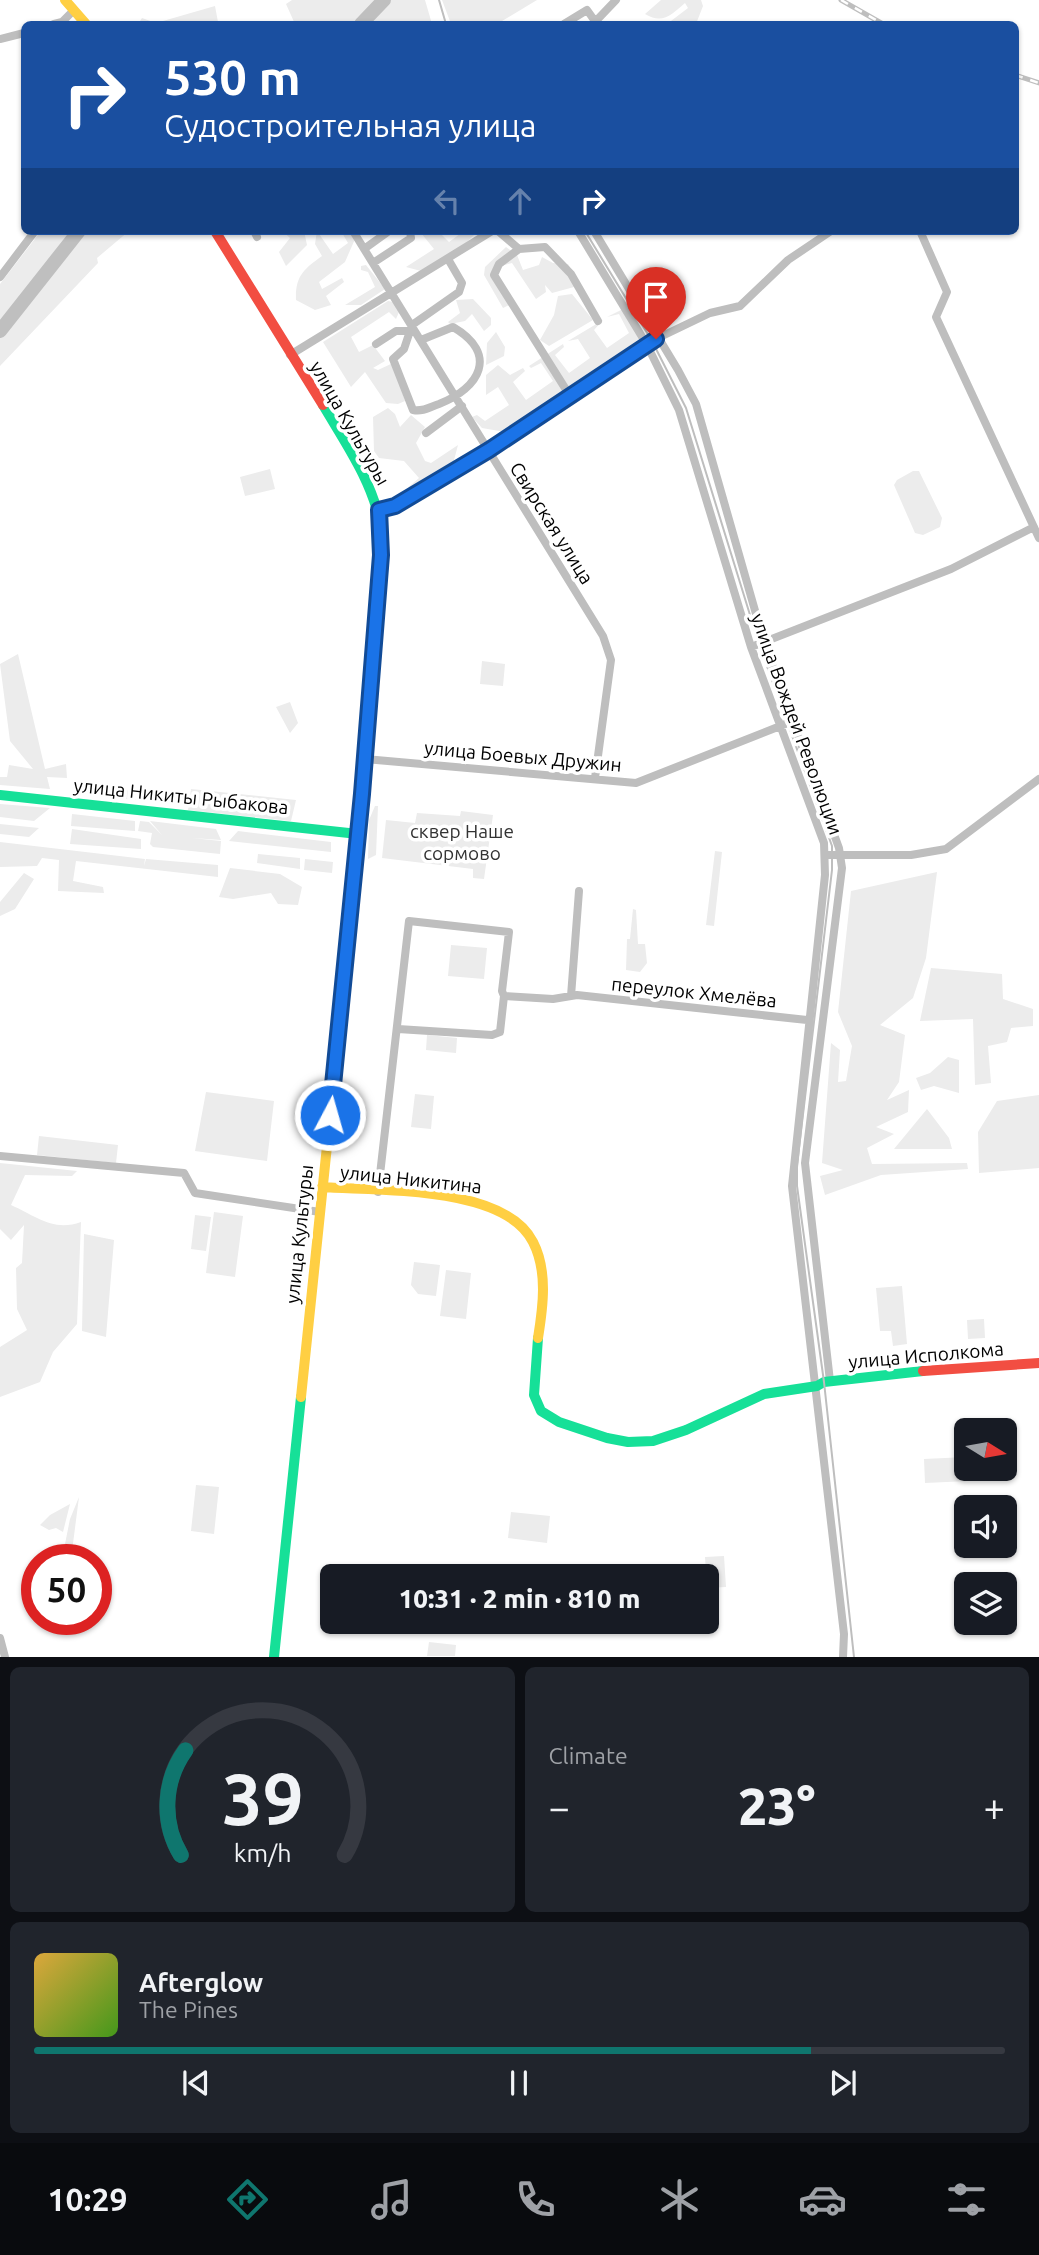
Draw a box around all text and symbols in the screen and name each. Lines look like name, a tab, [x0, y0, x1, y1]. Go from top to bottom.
icon: right	[49, 49, 140, 140]
text: 530 m	[164, 49, 301, 104]
text: Судостроительная улица	[164, 107, 536, 143]
icon: left	[428, 182, 466, 220]
icon: ahead	[501, 182, 539, 220]
icon: right	[574, 182, 612, 220]
pin	[626, 267, 686, 339]
icon: arrive	[637, 278, 675, 316]
street label: улица Культуры	[306, 357, 394, 489]
street label: Свирская улица	[506, 458, 598, 588]
street label: улица Вождей Революции	[747, 610, 847, 838]
street label: улица Боевых Дружин	[423, 736, 623, 776]
street label: улица Никиты Рыбакова	[72, 774, 290, 818]
park label: сквер Наше сормово	[410, 820, 514, 864]
street label: переулок Хмелёва	[610, 972, 778, 1012]
position arrow	[293, 1078, 367, 1152]
street label: улица Никитина	[339, 1161, 483, 1197]
street label: улица Культуры	[281, 1163, 317, 1305]
street label: улица Исполкома	[847, 1337, 1005, 1373]
north arrow	[954, 1418, 1017, 1480]
map controls	[954, 1418, 1017, 1635]
button: sound	[954, 1495, 1017, 1558]
speed limit sign: 50	[21, 1544, 112, 1635]
button: layers	[954, 1572, 1017, 1635]
text: 10:31 · 2 min · 810 m	[399, 1584, 640, 1613]
text: Climate	[549, 1743, 628, 1768]
text: 39	[221, 1758, 303, 1840]
text: 23°	[738, 1777, 816, 1835]
text: −	[549, 1786, 570, 1828]
text: +	[984, 1786, 1005, 1828]
text: km/h	[233, 1839, 291, 1867]
text: Afterglow	[139, 1968, 263, 1997]
text: The Pines	[139, 1997, 238, 2022]
icon: previous	[177, 2064, 215, 2102]
icon: pause	[500, 2064, 538, 2102]
icon: next	[824, 2064, 862, 2102]
icon: directions	[223, 2175, 272, 2224]
icon: music	[367, 2175, 416, 2224]
icon: phone	[511, 2175, 560, 2224]
icon: climate	[655, 2175, 704, 2224]
icon: car	[798, 2175, 847, 2224]
icon: filters	[942, 2175, 991, 2224]
text: 10:29	[47, 2181, 128, 2217]

